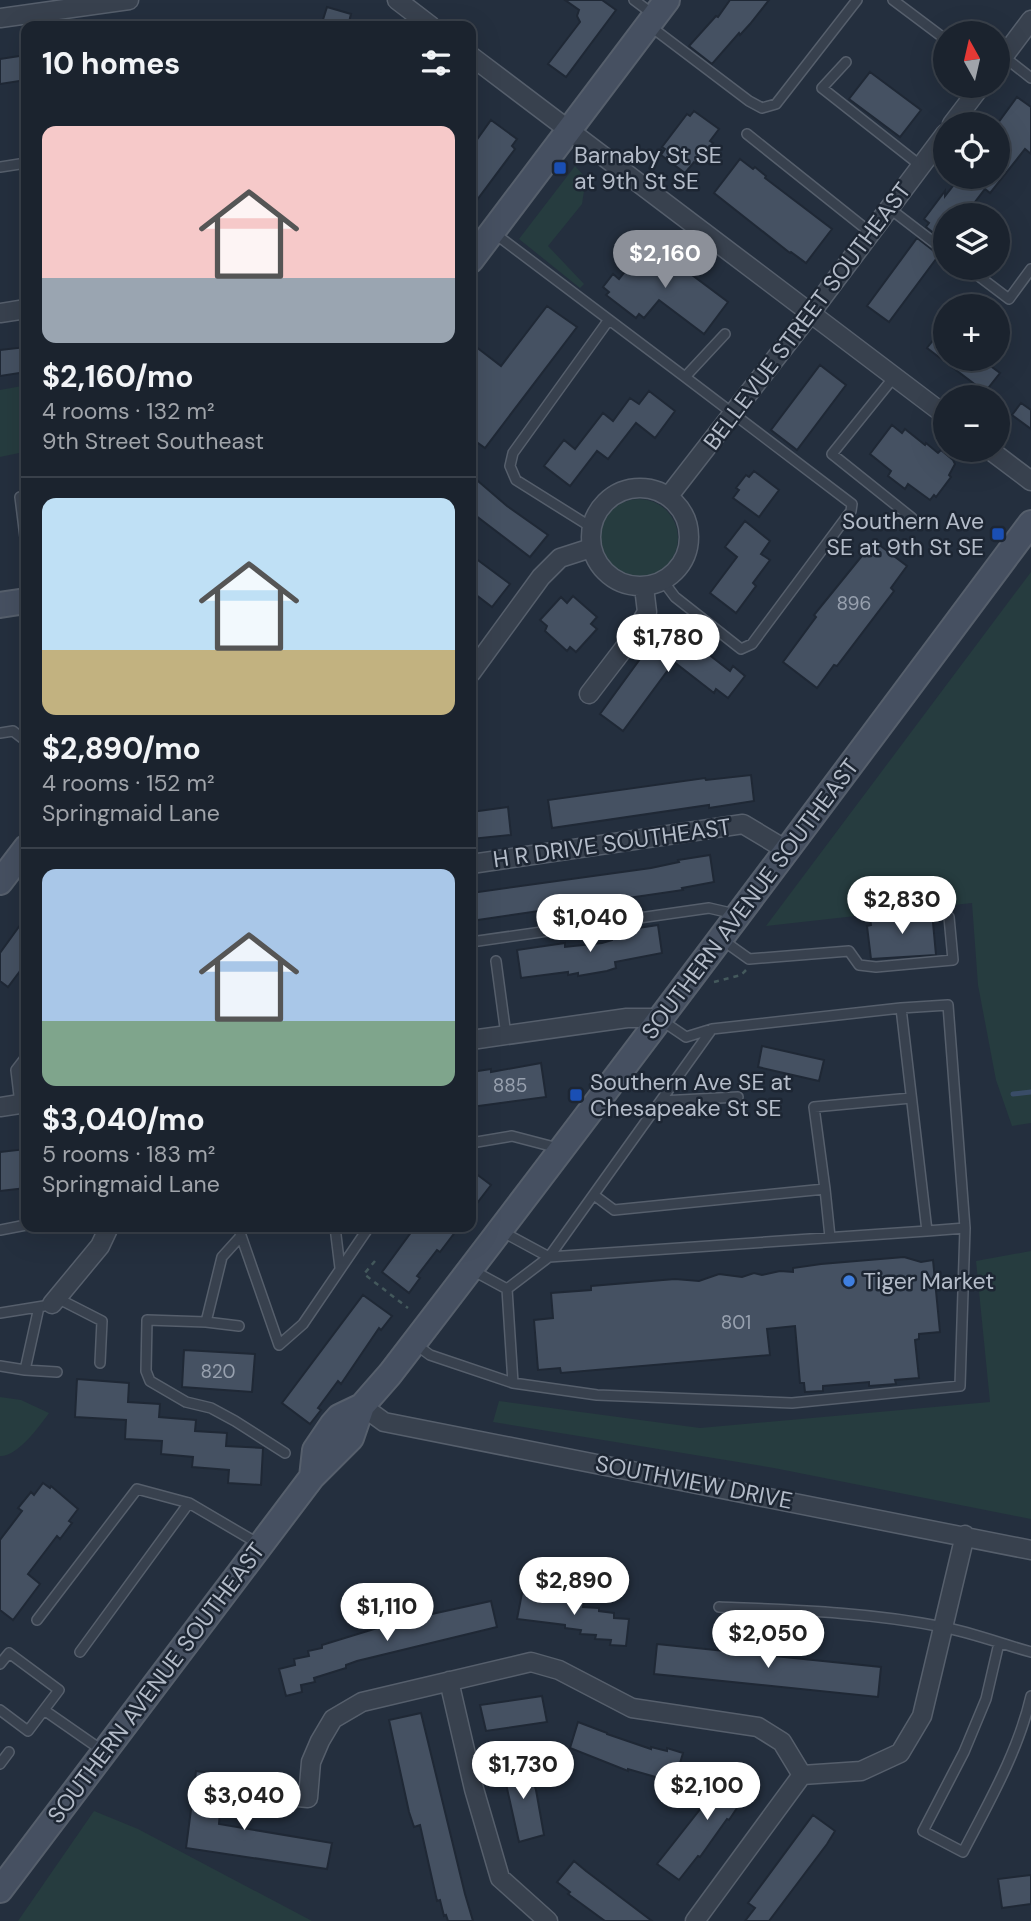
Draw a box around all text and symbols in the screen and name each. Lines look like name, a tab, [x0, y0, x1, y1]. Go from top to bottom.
north arrow	[933, 21, 1010, 98]
map controls	[933, 21, 1010, 462]
text: 10 homes	[42, 44, 180, 83]
icon: filters	[417, 44, 455, 82]
button: locate	[933, 112, 1010, 189]
place label: Barnaby St SE at 9th St SE	[574, 140, 722, 196]
marker: Barnaby St SE at 9th St SE	[552, 160, 568, 176]
icon: home	[186, 171, 312, 297]
street label: BELLEVUE STREET SOUTHEAST	[697, 176, 917, 456]
button: layers	[933, 203, 1010, 280]
pin: $2,160	[608, 230, 722, 290]
text: $2,160	[629, 238, 701, 268]
button: +	[933, 294, 1010, 371]
text: $2,160/mo	[42, 357, 193, 396]
button: −	[933, 385, 1010, 462]
text: 4 rooms · 132 m²	[42, 396, 214, 426]
text: 9th Street Southeast	[42, 426, 264, 456]
place label: Southern Ave SE at 9th St SE	[827, 506, 984, 562]
marker: Southern Ave SE at 9th St SE	[990, 526, 1006, 542]
icon: home	[186, 543, 312, 669]
house number: 896	[837, 591, 871, 616]
pin: $1,780	[611, 614, 725, 674]
text: $1,780	[633, 622, 703, 652]
text: $2,890/mo	[42, 729, 201, 768]
street label: SOUTHERN AVENUE SOUTHEAST	[635, 753, 865, 1045]
text: 4 rooms · 152 m²	[42, 768, 215, 798]
text: Springmaid Lane	[42, 798, 220, 828]
street label: H R DRIVE SOUTHEAST	[491, 811, 733, 875]
pin: $2,830	[845, 876, 959, 936]
text: $2,830	[863, 884, 941, 914]
pin: $1,040	[533, 894, 647, 954]
text: $1,040	[552, 902, 628, 932]
icon: home	[186, 914, 312, 1040]
place label: Southern Ave SE at Chesapeake St SE	[590, 1067, 792, 1123]
house number: 885	[493, 1073, 527, 1098]
marker: Southern Ave SE at Chesapeake St SE	[568, 1087, 584, 1103]
text: $3,040/mo	[42, 1100, 205, 1139]
text: 5 rooms · 183 m²	[42, 1139, 215, 1169]
text: Springmaid Lane	[42, 1169, 220, 1199]
place label: Tiger Market	[863, 1266, 994, 1296]
marker: Tiger Market	[841, 1273, 857, 1289]
house number: 801	[721, 1310, 751, 1335]
house number: 820	[201, 1359, 235, 1384]
street label: SOUTHVIEW DRIVE	[593, 1448, 795, 1516]
street label: SOUTHERN AVENUE SOUTHEAST	[41, 1537, 271, 1829]
pin: $2,890	[517, 1558, 631, 1617]
text: $2,890	[535, 1565, 613, 1595]
pin: $1,110	[330, 1584, 444, 1643]
text: $1,110	[357, 1591, 417, 1621]
pin: $2,050	[711, 1610, 825, 1670]
text: $2,050	[728, 1618, 808, 1648]
pin: $1,730	[466, 1742, 580, 1801]
text: $1,730	[488, 1749, 558, 1779]
pin: $2,100	[650, 1762, 764, 1822]
text: $2,100	[670, 1770, 744, 1800]
pin: $3,040	[187, 1772, 301, 1832]
text: $3,040	[204, 1780, 284, 1810]

